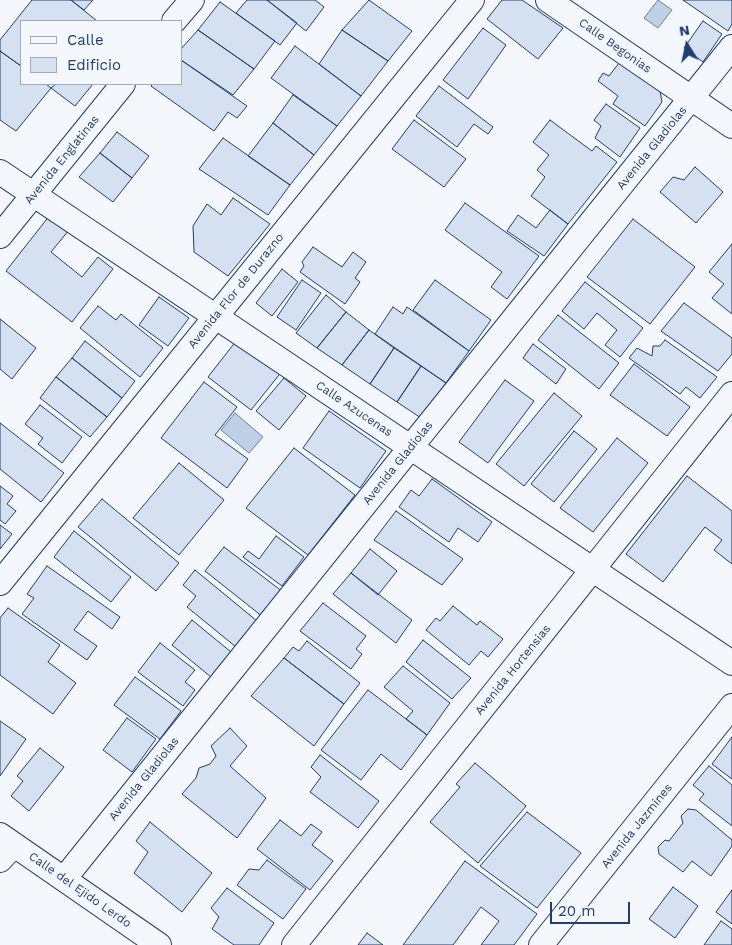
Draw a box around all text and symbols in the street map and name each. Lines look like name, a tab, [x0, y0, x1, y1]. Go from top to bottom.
street label: Calle Begonias	[576, 16, 654, 76]
legend	[20, 20, 182, 85]
north arrow	[662, 20, 712, 70]
text: N	[678, 21, 691, 39]
text: Calle	[67, 31, 104, 49]
text: Edificio	[67, 56, 121, 74]
street label: Avenida Gladiolas	[614, 103, 690, 193]
street label: Avenida Englatinas	[22, 113, 102, 207]
street label: Avenida Flor de Durazno	[185, 230, 287, 352]
street label: Calle Azucenas	[313, 378, 395, 440]
street label: Avenida Gladiolas	[360, 418, 436, 508]
street label: Avenida Hortensias	[472, 622, 554, 718]
street label: Avenida Gladiolas	[106, 734, 182, 824]
street label: Avenida Jazmines	[598, 781, 676, 871]
street label: Calle del Ejido Lerdo	[26, 849, 134, 931]
scale bar	[552, 892, 632, 924]
text: 20 m	[558, 902, 596, 920]

